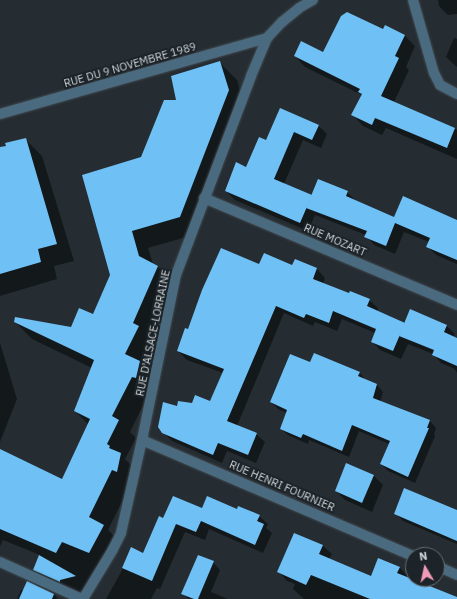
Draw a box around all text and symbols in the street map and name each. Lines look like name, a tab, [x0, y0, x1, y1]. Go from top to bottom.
street label: RUE DU 9 NOVEMBRE 1989	[62, 40, 198, 90]
street label: RUE MOZART	[302, 221, 368, 259]
street label: RUE D'ALSACE-LORRAINE	[133, 269, 173, 397]
street label: RUE HENRI FOURNIER	[227, 458, 337, 514]
north arrow	[405, 547, 445, 587]
text: N	[418, 549, 428, 564]

